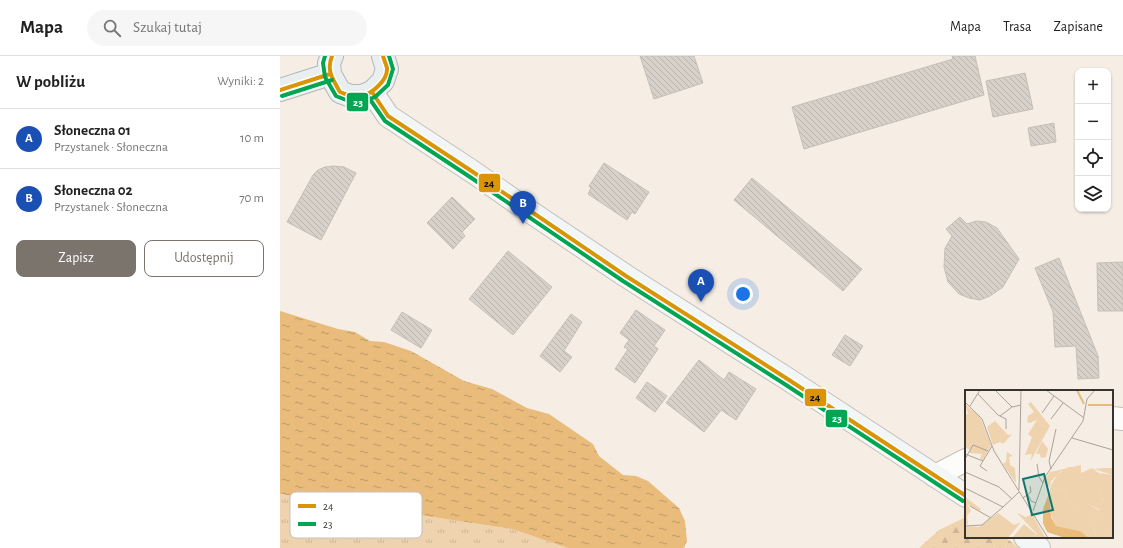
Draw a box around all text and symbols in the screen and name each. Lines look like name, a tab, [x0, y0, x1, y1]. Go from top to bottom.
search box	[87, 10, 367, 46]
icon: search	[101, 17, 123, 39]
text: Mapa	[20, 18, 63, 37]
text: Szukaj tutaj	[133, 20, 202, 35]
text: Mapa	[950, 20, 981, 34]
text: Trasa	[1003, 20, 1031, 34]
text: Zapisane	[1053, 20, 1103, 34]
map controls	[1075, 68, 1111, 212]
button: +	[1075, 68, 1111, 104]
text: W pobliżu	[16, 73, 85, 90]
text: Wyniki: 2	[217, 75, 264, 88]
line badge: 23	[346, 92, 369, 112]
text: 23	[353, 97, 363, 108]
button: −	[1075, 104, 1111, 140]
text: Słoneczna 01	[54, 123, 131, 138]
text: A	[25, 132, 33, 145]
text: 10 m	[240, 132, 264, 145]
button: locate	[1075, 140, 1111, 176]
text: Przystanek · Słoneczna	[54, 141, 168, 154]
line badge: 24	[478, 173, 501, 193]
button: layers	[1075, 176, 1111, 212]
text: 24	[484, 178, 495, 189]
text: Słoneczna 02	[54, 183, 133, 198]
pin: B	[510, 191, 536, 224]
text: B	[25, 192, 33, 205]
text: 70 m	[239, 192, 264, 205]
text: Przystanek · Słoneczna	[54, 201, 168, 214]
button: Zapisz	[16, 240, 136, 277]
button: Udostępnij	[144, 240, 264, 277]
pin: A	[688, 269, 714, 302]
your location	[733, 284, 753, 304]
line badge: 24	[804, 388, 827, 407]
inset map	[965, 390, 1113, 538]
text: 24	[810, 392, 821, 403]
line badge: 23	[825, 409, 848, 428]
text: 23	[832, 413, 842, 424]
legend	[290, 492, 422, 538]
text: 24	[323, 501, 333, 512]
text: 23	[323, 519, 333, 530]

